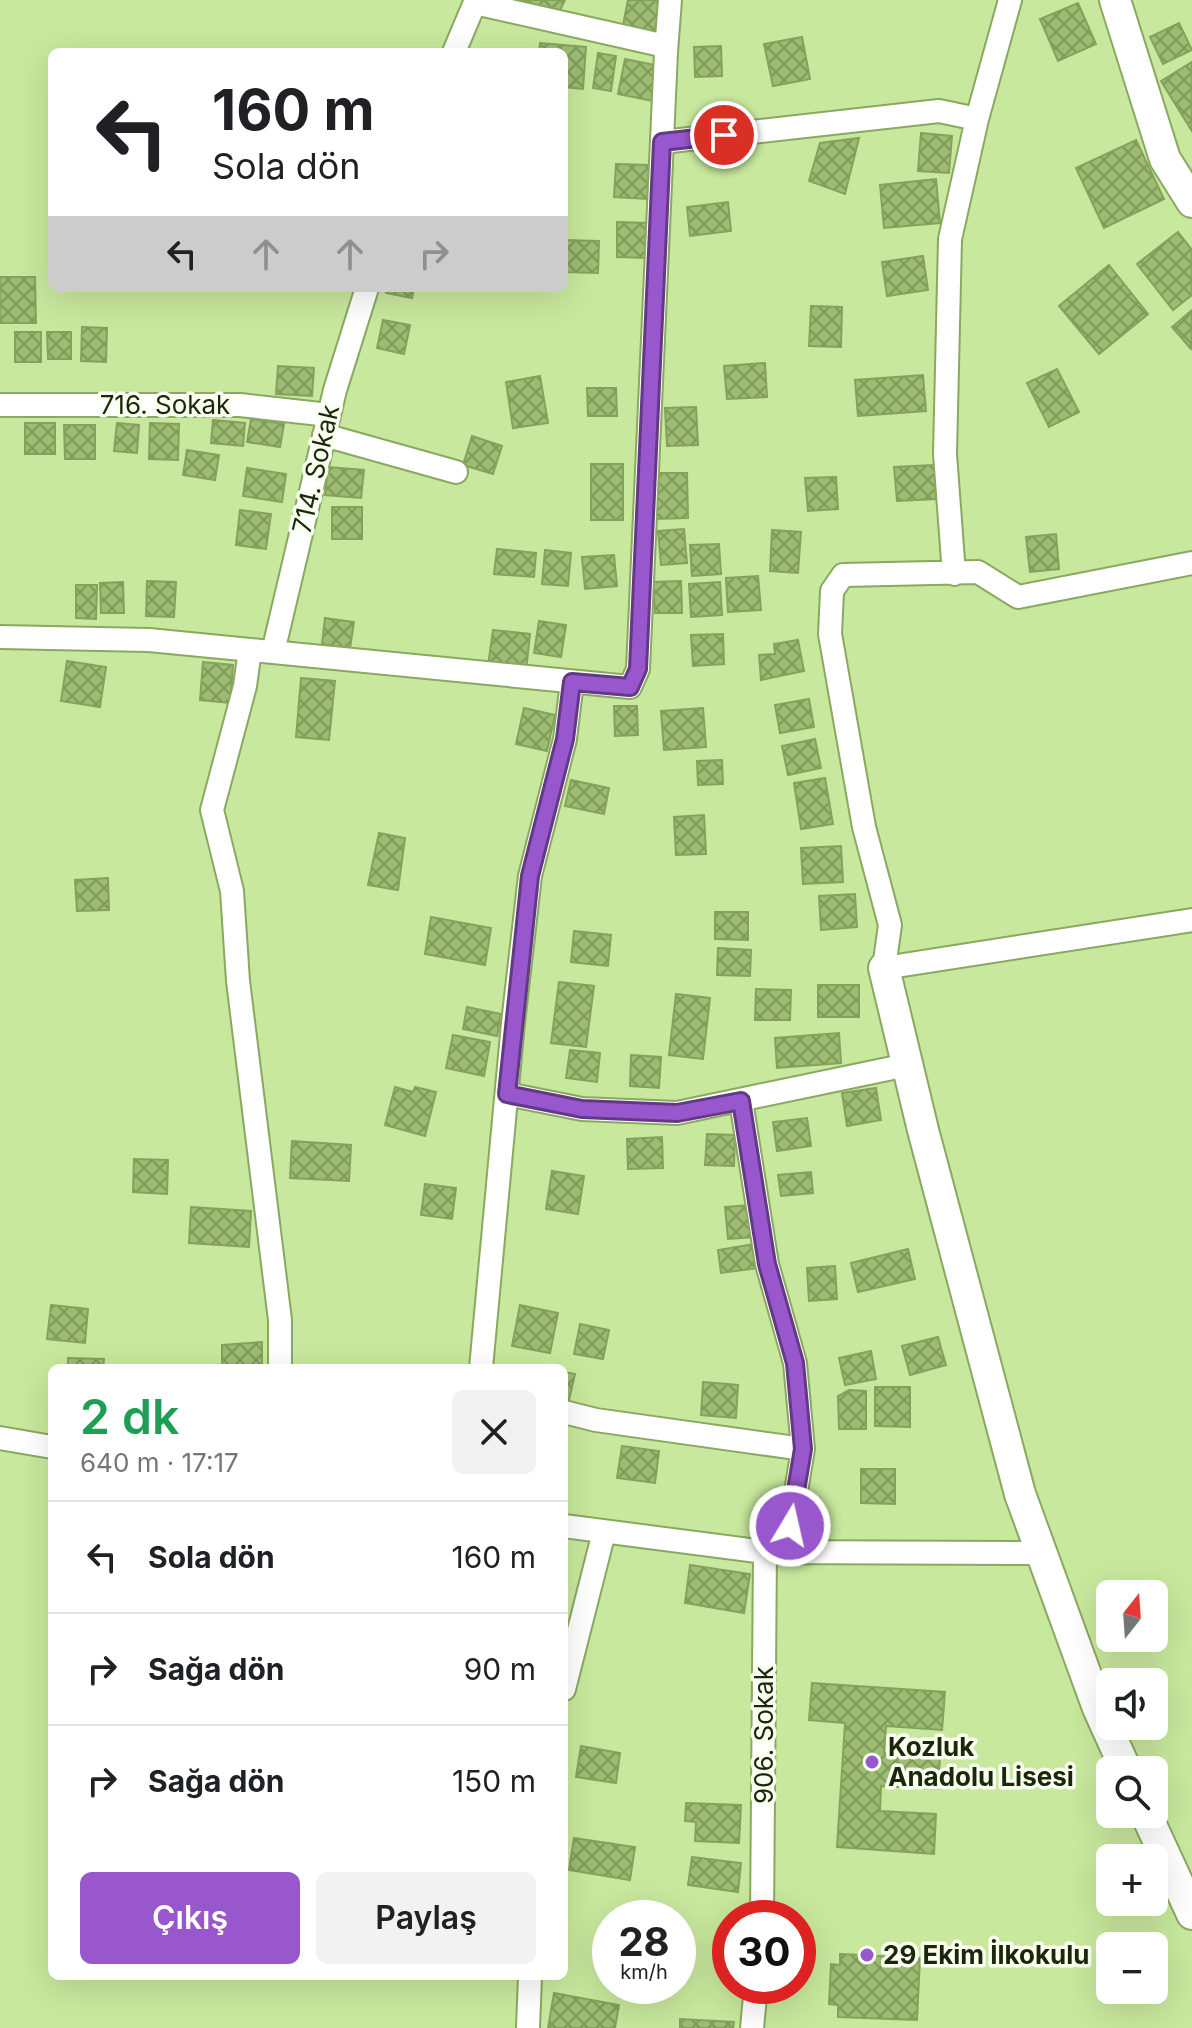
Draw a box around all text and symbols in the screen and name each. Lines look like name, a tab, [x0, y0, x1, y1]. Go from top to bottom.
text: 160 m	[212, 76, 375, 144]
icon: left	[80, 80, 184, 184]
pin	[690, 101, 758, 169]
icon: arrive	[702, 113, 746, 157]
text: Sola dön	[212, 144, 361, 188]
icon: left	[160, 232, 204, 276]
icon: ahead	[244, 232, 288, 276]
icon: ahead	[328, 232, 372, 276]
icon: right	[412, 232, 456, 276]
street label: 716. Sokak	[100, 389, 230, 420]
street label: 714. Sokak	[286, 401, 345, 536]
text: 2 dk	[80, 1387, 179, 1446]
button: close	[452, 1390, 536, 1474]
text: 640 m · 17:17	[80, 1447, 239, 1478]
position arrow	[748, 1484, 832, 1568]
icon: left	[80, 1535, 124, 1579]
text: Sola dön	[148, 1539, 275, 1575]
text: 160 m	[452, 1539, 536, 1575]
north arrow	[1096, 1580, 1168, 1652]
map controls	[1096, 1580, 1168, 2004]
icon: right	[80, 1647, 124, 1691]
text: Sağa dön	[148, 1651, 285, 1687]
text: 90 m	[464, 1651, 536, 1687]
street label: 906. Sokak	[748, 1666, 779, 1804]
button: sound	[1096, 1668, 1168, 1740]
place label: Kozluk Anadolu Lisesi	[888, 1731, 1074, 1792]
marker: Kozluk Anadolu Lisesi	[863, 1753, 881, 1771]
button: search	[1096, 1756, 1168, 1828]
icon: right	[80, 1759, 124, 1803]
text: Sağa dön	[148, 1763, 285, 1799]
text: 150 m	[452, 1763, 536, 1799]
button: +	[1096, 1844, 1168, 1916]
button: Çıkış	[80, 1872, 300, 1964]
button: Paylaş	[316, 1872, 536, 1964]
speed limit sign: 30	[712, 1900, 816, 2004]
text: 28	[618, 1917, 670, 1966]
button: −	[1096, 1932, 1168, 2004]
place label: 29 Ekim İlkokulu	[883, 1939, 1090, 1970]
marker: 29 Ekim İlkokulu	[858, 1946, 876, 1964]
text: km/h	[620, 1960, 668, 1984]

